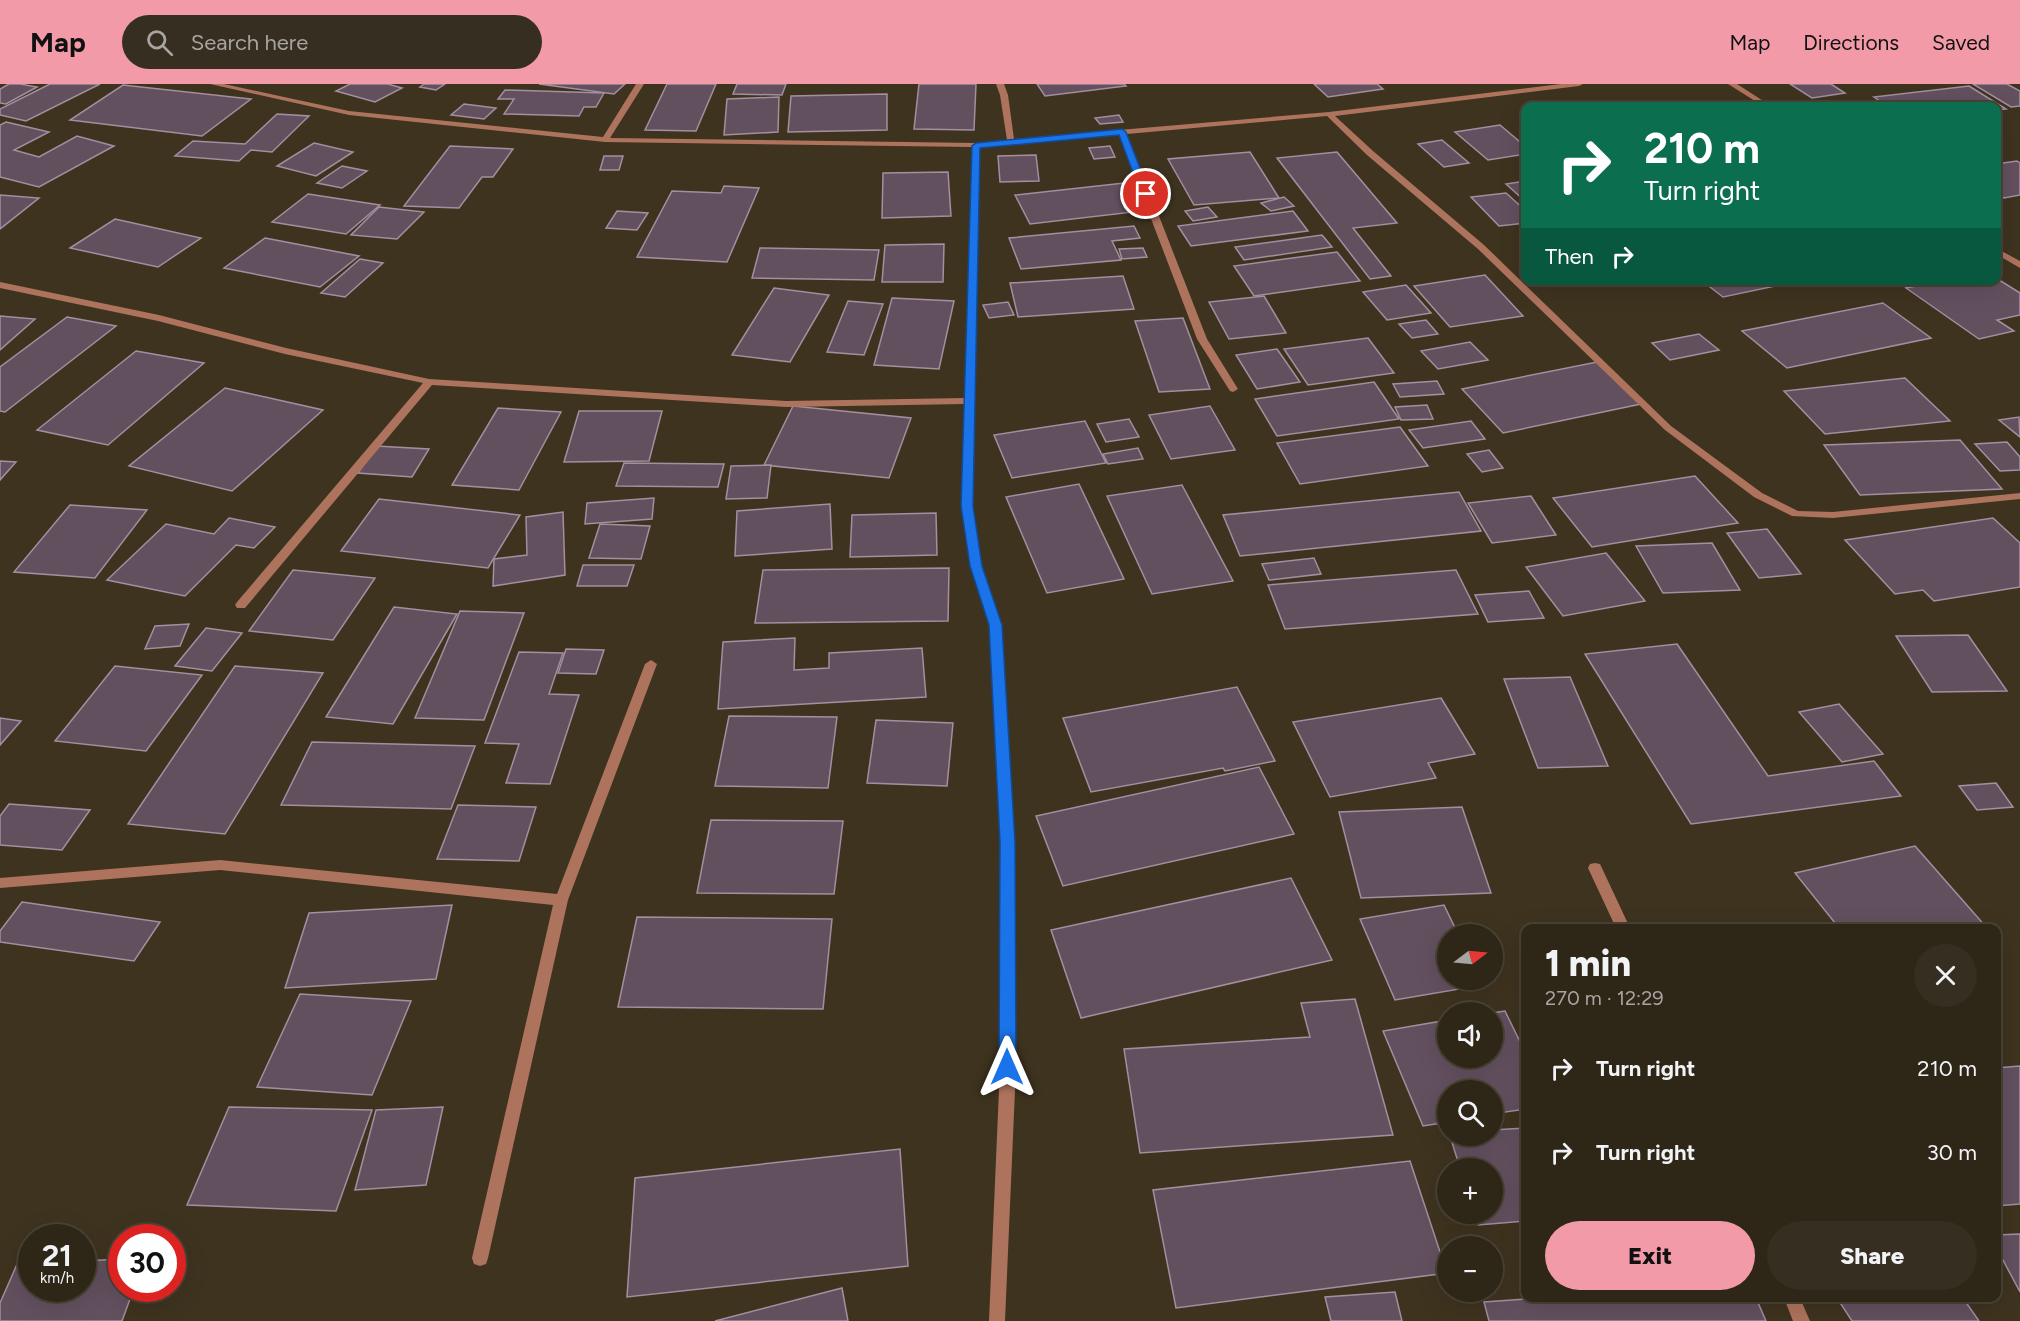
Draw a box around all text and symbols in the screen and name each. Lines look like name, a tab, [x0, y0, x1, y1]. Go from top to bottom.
search box	[122, 15, 542, 69]
text: Map	[30, 25, 86, 59]
icon: search	[143, 26, 176, 59]
text: Search here	[191, 29, 308, 56]
text: Map	[1729, 30, 1770, 55]
text: Directions	[1803, 30, 1899, 55]
text: Saved	[1932, 30, 1990, 55]
text: 210 m	[1644, 123, 1760, 174]
icon: right	[1545, 126, 1623, 204]
pin	[1120, 168, 1171, 219]
text: Turn right	[1644, 174, 1760, 207]
icon: arrive	[1129, 177, 1162, 210]
icon: right	[1606, 240, 1639, 273]
text: Then	[1545, 243, 1594, 270]
north arrow	[1437, 924, 1503, 990]
map controls	[1437, 924, 1503, 1302]
text: 1 min	[1545, 942, 1631, 985]
button: close	[1914, 944, 1977, 1007]
text: 270 m · 12:29	[1545, 986, 1664, 1010]
button: sound	[1437, 1002, 1503, 1068]
position arrow	[975, 1035, 1039, 1099]
icon: right	[1545, 1052, 1578, 1085]
text: Turn right	[1596, 1055, 1695, 1082]
text: 210 m	[1917, 1055, 1977, 1082]
button: search	[1437, 1080, 1503, 1146]
icon: right	[1545, 1136, 1578, 1169]
text: Turn right	[1596, 1139, 1695, 1166]
text: 30 m	[1927, 1139, 1977, 1166]
button: +	[1437, 1158, 1503, 1224]
button: Exit	[1545, 1221, 1755, 1290]
button: Share	[1767, 1221, 1977, 1290]
speed limit sign: 30	[108, 1224, 186, 1302]
button: −	[1437, 1236, 1503, 1302]
text: 21	[42, 1237, 72, 1274]
text: km/h	[40, 1269, 74, 1287]

